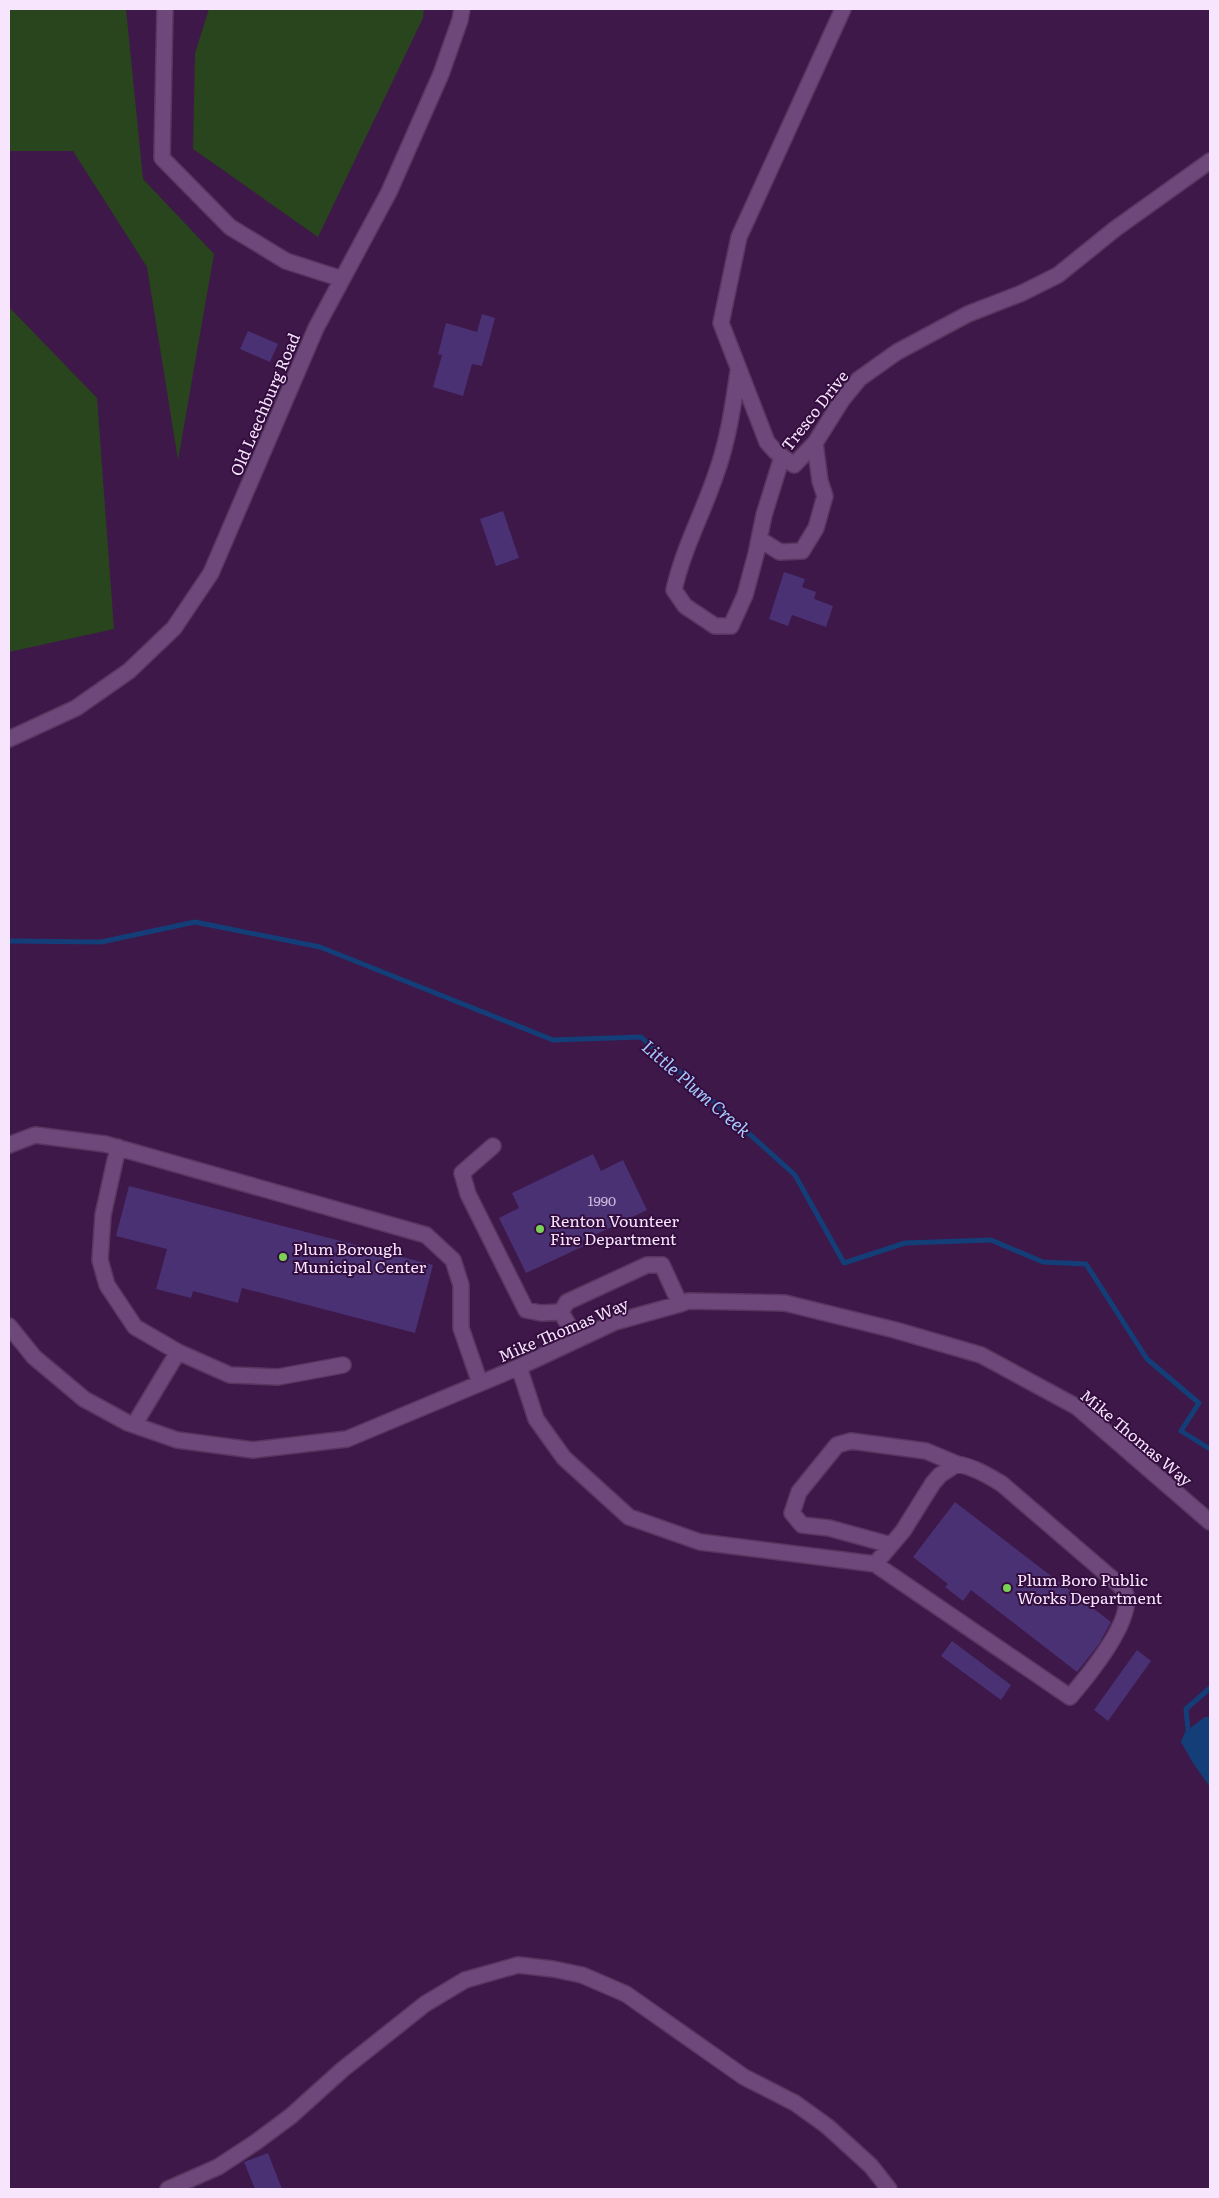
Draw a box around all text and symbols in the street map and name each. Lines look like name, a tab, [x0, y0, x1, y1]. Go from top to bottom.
street label: Old Leechburg Road	[223, 329, 305, 479]
street label: Tresco Drive	[775, 365, 853, 455]
water label: Little Plum Creek	[637, 1033, 758, 1143]
house number: 1990	[588, 1190, 616, 1210]
place label: Renton Vounteer Fire Department	[550, 1208, 679, 1250]
marker: Renton Vounteer Fire Department	[534, 1223, 546, 1235]
place label: Plum Borough Municipal Center	[293, 1236, 427, 1278]
marker: Plum Borough Municipal Center	[277, 1251, 289, 1263]
street label: Mike Thomas Way	[494, 1290, 633, 1367]
street label: Mike Thomas Way	[1076, 1383, 1199, 1492]
place label: Plum Boro Public Works Department	[1017, 1567, 1163, 1609]
marker: Plum Boro Public Works Department	[1001, 1582, 1013, 1594]

